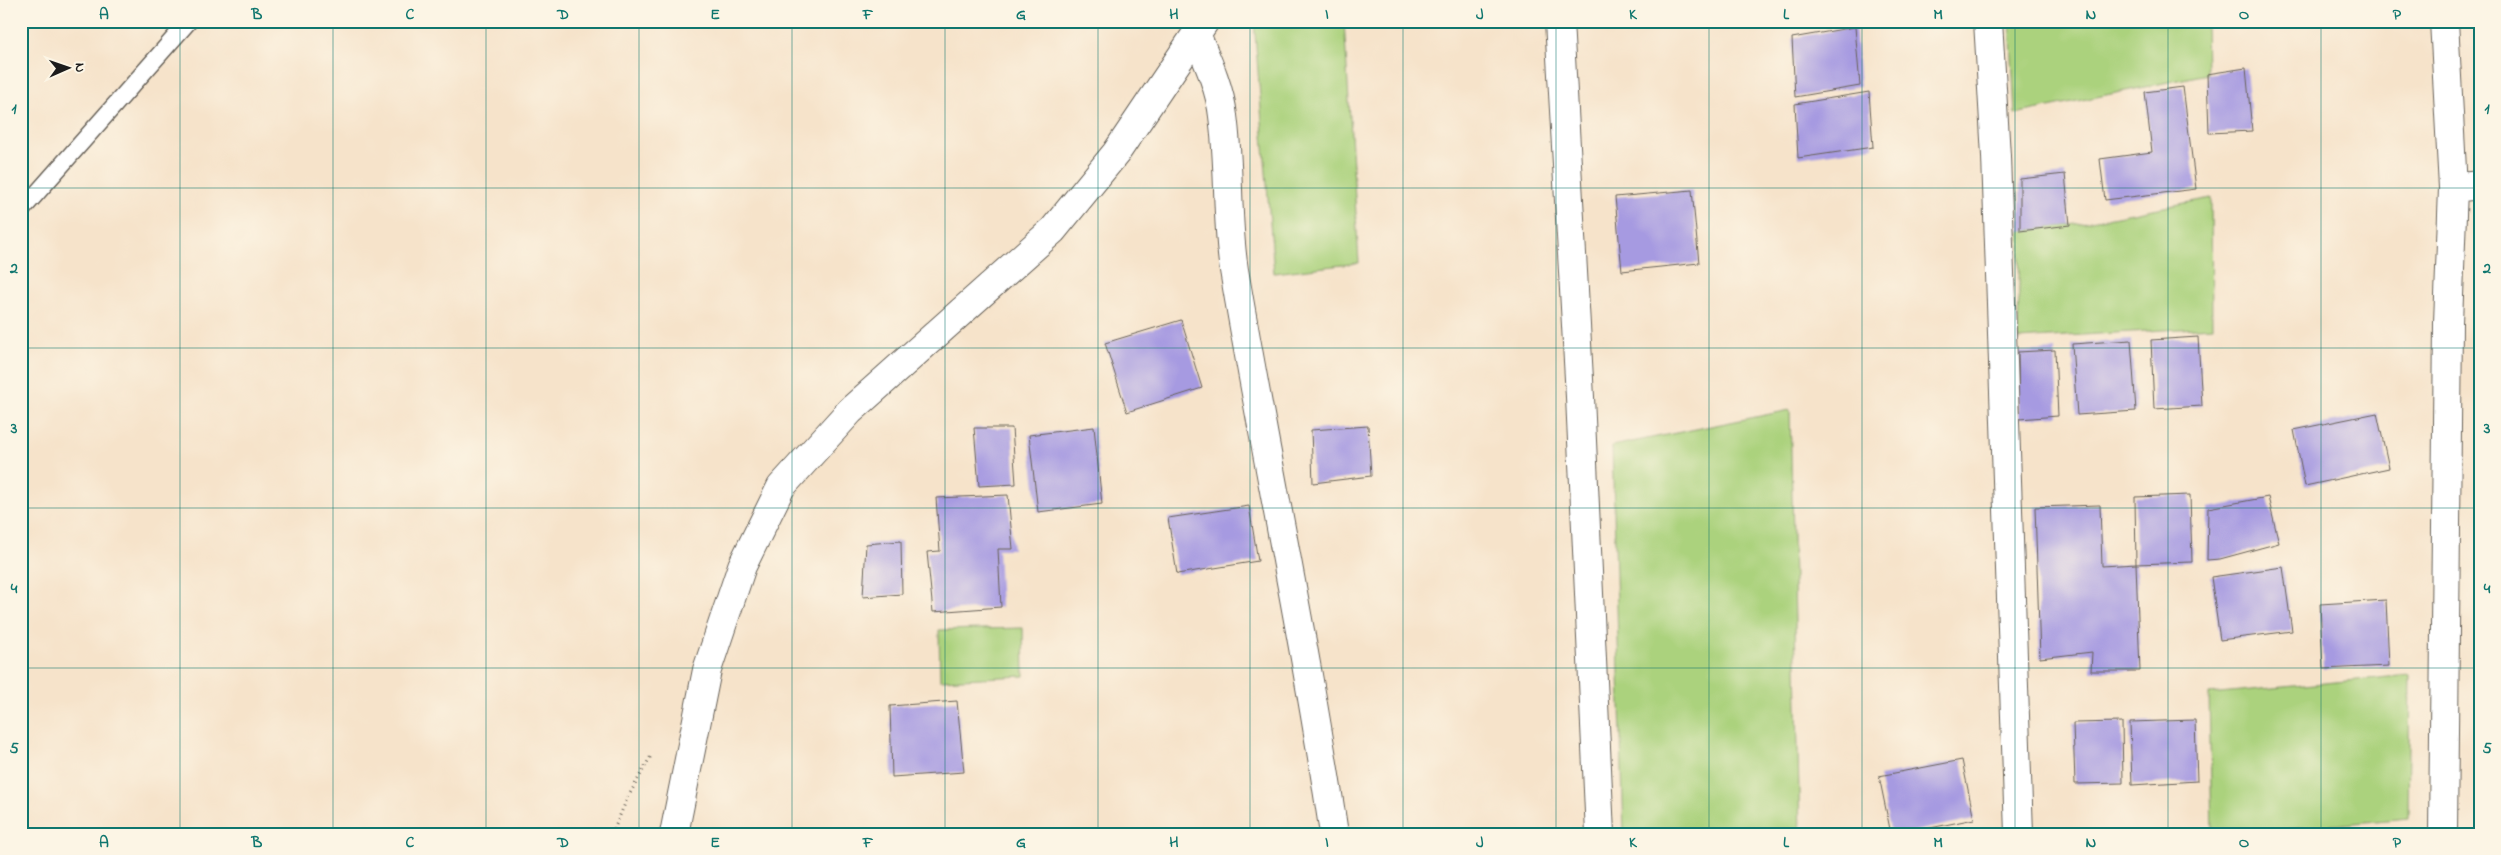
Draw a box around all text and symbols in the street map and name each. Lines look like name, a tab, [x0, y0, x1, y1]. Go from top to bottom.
text: A	[99, 3, 109, 27]
text: B	[251, 3, 263, 27]
text: C	[406, 3, 415, 27]
text: D	[556, 3, 569, 27]
text: E	[710, 3, 720, 27]
text: F	[862, 3, 874, 27]
text: G	[1016, 3, 1026, 27]
text: H	[1169, 3, 1179, 27]
text: I	[1325, 3, 1329, 27]
text: J	[1476, 3, 1484, 27]
text: K	[1629, 3, 1638, 27]
text: L	[1783, 3, 1790, 27]
text: M	[1933, 3, 1943, 27]
text: N	[2086, 3, 2097, 27]
text: O	[2239, 3, 2250, 27]
text: P	[2393, 3, 2402, 27]
north arrow	[42, 42, 92, 92]
text: N	[69, 63, 90, 73]
text: 1	[11, 97, 17, 121]
text: 1	[2484, 97, 2490, 121]
text: 2	[9, 257, 18, 281]
text: 2	[2482, 257, 2491, 281]
text: 3	[10, 417, 18, 441]
text: 3	[2483, 417, 2491, 441]
text: 4	[10, 577, 18, 601]
text: 4	[2483, 577, 2491, 601]
text: 5	[9, 737, 19, 761]
text: 5	[2482, 737, 2492, 761]
text: A	[99, 831, 109, 855]
text: B	[251, 831, 263, 855]
text: C	[406, 831, 415, 855]
text: D	[556, 831, 569, 855]
text: E	[710, 831, 720, 855]
text: F	[862, 831, 874, 855]
text: G	[1016, 831, 1026, 855]
text: H	[1169, 831, 1179, 855]
text: I	[1325, 831, 1329, 855]
text: J	[1476, 831, 1484, 855]
text: K	[1629, 831, 1638, 855]
text: L	[1783, 831, 1790, 855]
text: M	[1933, 831, 1943, 855]
text: N	[2086, 831, 2097, 855]
text: O	[2239, 831, 2250, 855]
text: P	[2393, 831, 2402, 855]

